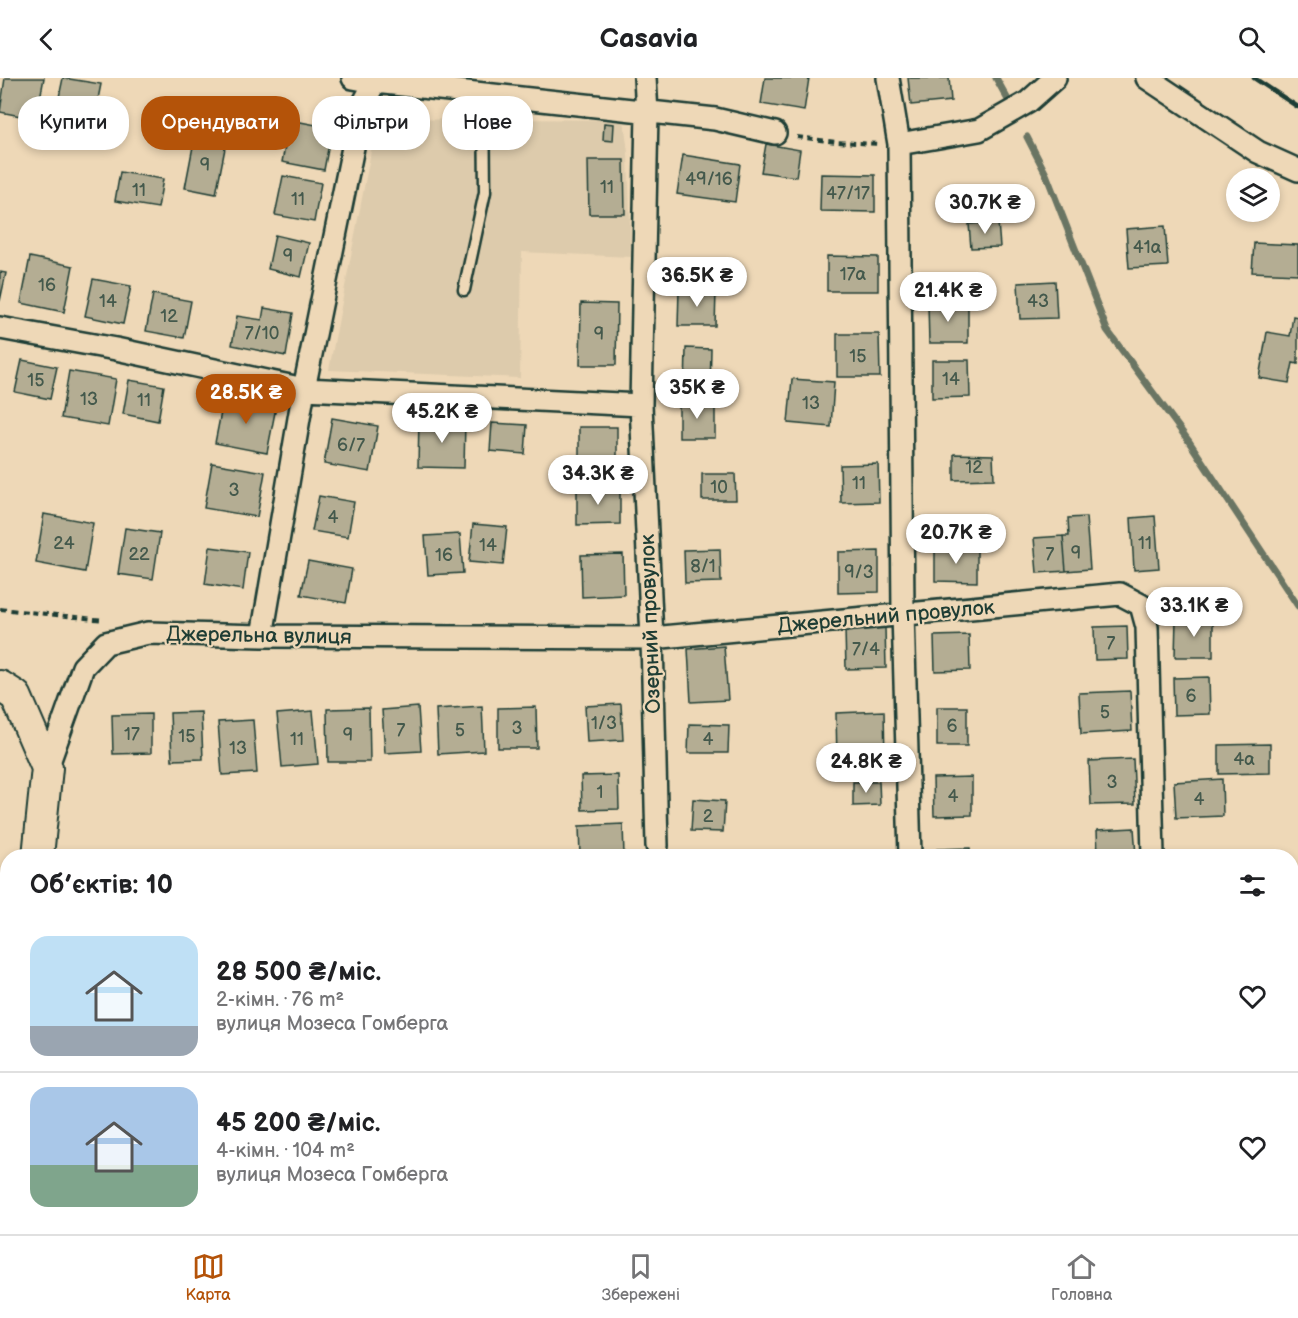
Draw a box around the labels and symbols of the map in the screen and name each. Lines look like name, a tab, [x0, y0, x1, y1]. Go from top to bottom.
house number: 9	[200, 155, 210, 176]
house number: 49/16	[685, 169, 733, 190]
house number: 11	[600, 177, 614, 198]
house number: 11	[132, 180, 146, 201]
house number: 47/17	[826, 183, 870, 204]
pin: 30.7K ₴	[930, 184, 1040, 235]
house number: 11	[291, 189, 305, 210]
house number: 41а	[1133, 237, 1162, 258]
house number: 9	[283, 246, 293, 267]
pin: 36.5K ₴	[642, 257, 752, 308]
house number: 17а	[840, 264, 867, 285]
pin: 21.4K ₴	[893, 272, 1003, 323]
house number: 16	[38, 275, 56, 296]
house number: 14	[99, 291, 117, 312]
house number: 43	[1027, 291, 1049, 312]
house number: 12	[160, 306, 178, 327]
house number: 7/10	[245, 323, 279, 344]
house number: 9	[594, 324, 604, 345]
house number: 15	[849, 346, 867, 367]
pin: 35K ₴	[655, 369, 739, 420]
house number: 14	[942, 369, 960, 390]
house number: 15	[27, 370, 45, 391]
pin: 28.5K ₴	[191, 374, 301, 425]
house number: 13	[80, 389, 98, 410]
house number: 11	[137, 390, 151, 411]
pin: 45.2K ₴	[387, 393, 497, 444]
house number: 13	[802, 393, 820, 414]
house number: 6/7	[337, 435, 365, 456]
pin: 34.3K ₴	[543, 455, 653, 506]
house number: 12	[965, 457, 983, 478]
house number: 11	[852, 473, 866, 494]
house number: 10	[710, 477, 728, 498]
house number: 3	[228, 480, 240, 501]
house number: 4	[328, 507, 339, 528]
pin: 20.7K ₴	[901, 514, 1011, 565]
house number: 24	[53, 533, 75, 554]
house number: 11	[1138, 533, 1152, 554]
street label: Озерний провулок	[635, 534, 666, 714]
house number: 14	[479, 535, 497, 556]
house number: 9	[1071, 543, 1081, 564]
house number: 22	[128, 544, 150, 565]
house number: 7	[1046, 544, 1055, 565]
house number: 16	[435, 545, 453, 566]
house number: 8/1	[690, 556, 716, 577]
house number: 9/3	[844, 562, 874, 583]
pin: 33.1K ₴	[1139, 587, 1249, 638]
street label: Джерельний провулок	[776, 595, 996, 638]
street label: Джерельна вулиця	[166, 621, 352, 650]
house number: 7	[1107, 633, 1116, 654]
house number: 7/4	[852, 639, 880, 660]
house number: 6	[1186, 686, 1197, 707]
house number: 5	[1100, 702, 1110, 723]
house number: 1/3	[591, 713, 617, 734]
house number: 6	[947, 716, 958, 737]
house number: 3	[511, 718, 523, 739]
house number: 7	[397, 720, 406, 741]
house number: 5	[455, 720, 465, 741]
house number: 17	[124, 724, 140, 745]
house number: 9	[343, 725, 353, 746]
house number: 15	[178, 726, 196, 747]
house number: 11	[290, 729, 304, 750]
house number: 4	[703, 729, 714, 750]
house number: 13	[229, 738, 247, 759]
pin: 24.8K ₴	[811, 743, 921, 794]
house number: 4а	[1233, 749, 1255, 770]
house number: 3	[1106, 772, 1118, 793]
house number: 1	[597, 782, 603, 803]
house number: 4	[948, 786, 959, 807]
house number: 4	[1194, 789, 1205, 810]
house number: 2	[703, 806, 714, 827]

